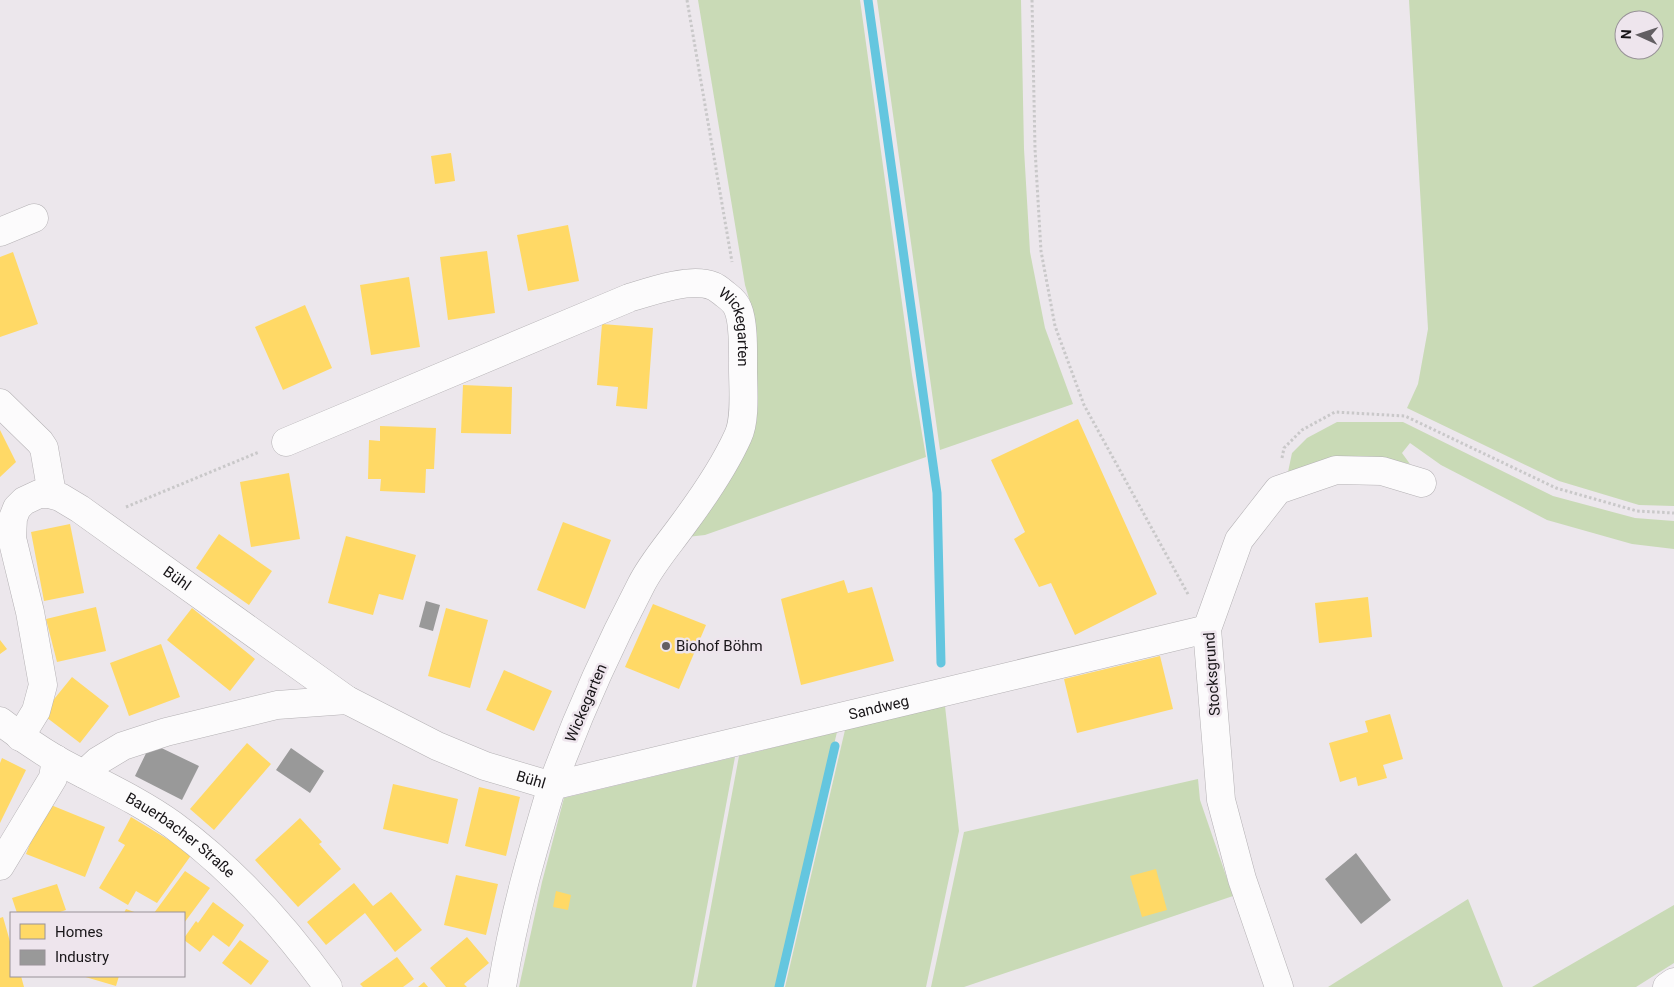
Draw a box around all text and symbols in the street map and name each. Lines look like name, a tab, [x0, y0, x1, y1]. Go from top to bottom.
north arrow	[1614, 10, 1664, 60]
text: N	[1618, 29, 1634, 40]
street label: Wickegarten	[715, 284, 752, 367]
street label: Bühl	[160, 562, 194, 594]
street label: Stocksgrund	[1200, 632, 1224, 716]
place label: Biohof Böhm	[676, 637, 763, 655]
marker: Biohof Böhm	[660, 640, 672, 652]
street label: Wickegarten	[561, 661, 611, 745]
street label: Sandweg	[847, 692, 911, 724]
street label: Bühl	[514, 767, 548, 793]
street label: Bauerbacher Straße	[123, 789, 239, 882]
legend	[10, 912, 185, 977]
text: Homes	[55, 923, 103, 941]
text: Industry	[55, 948, 109, 966]

